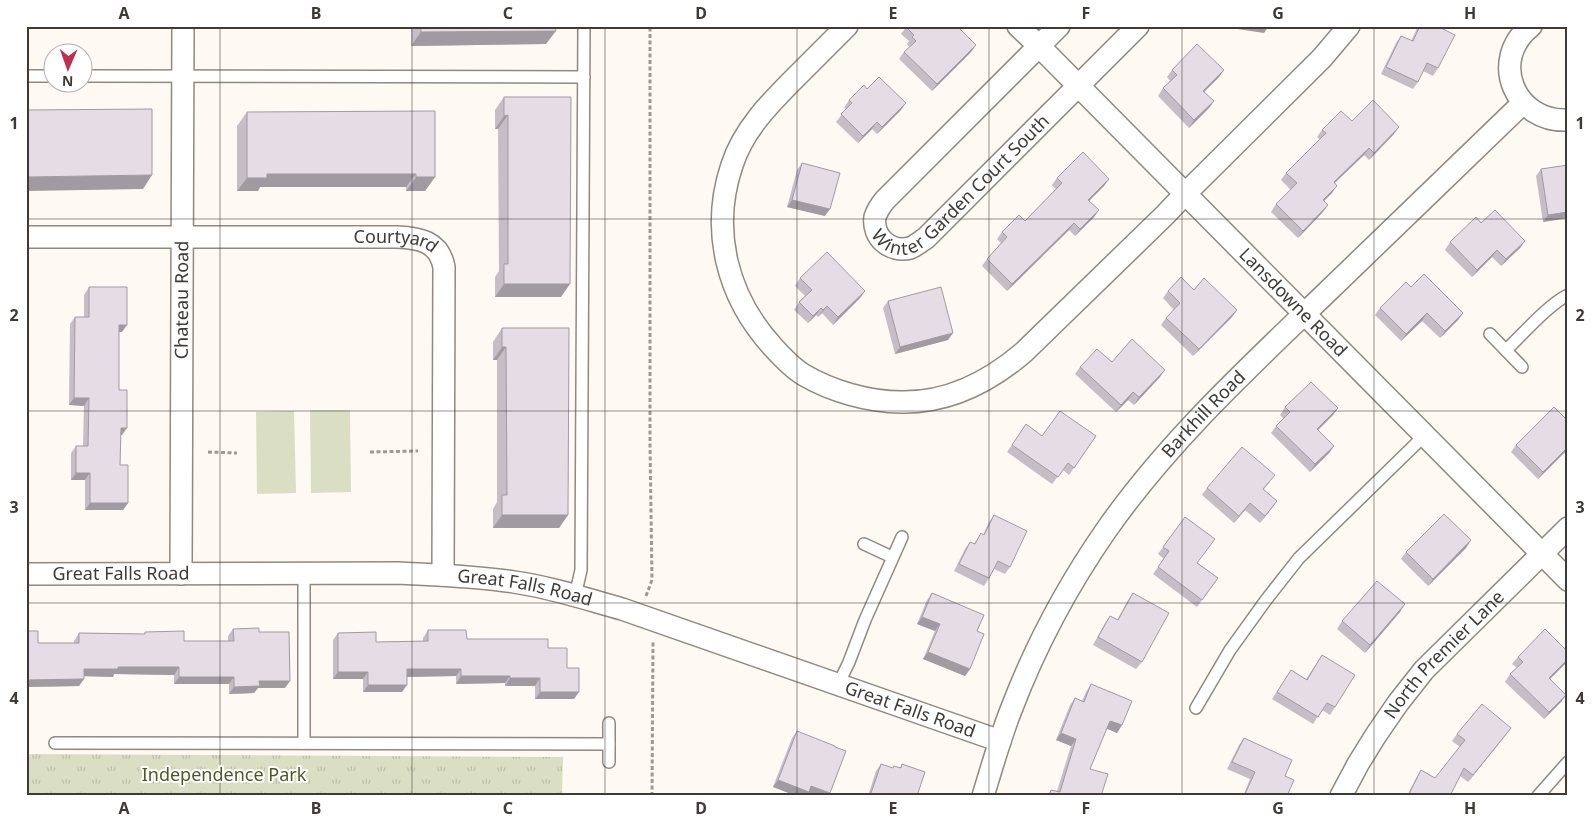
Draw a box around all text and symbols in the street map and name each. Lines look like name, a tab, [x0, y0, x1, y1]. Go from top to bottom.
text: A	[118, 2, 130, 24]
text: B	[311, 2, 321, 24]
text: C	[503, 2, 513, 24]
text: D	[695, 2, 707, 24]
text: E	[889, 2, 898, 24]
text: F	[1082, 2, 1090, 24]
text: G	[1272, 2, 1284, 24]
text: H	[1464, 2, 1476, 24]
north arrow	[42, 42, 92, 92]
text: N	[62, 72, 74, 91]
street label: Winter Garden Court South	[867, 109, 1054, 260]
text: 1	[9, 112, 19, 134]
text: 1	[1575, 112, 1585, 134]
street label: Courtyard	[354, 224, 443, 257]
street label: Chateau Road	[169, 241, 193, 359]
street label: Lansdowne Road	[1234, 242, 1353, 361]
text: 2	[9, 304, 19, 326]
text: 2	[1575, 304, 1585, 326]
street label: Barkhill Road	[1156, 365, 1250, 462]
text: 3	[9, 496, 19, 518]
text: 3	[1575, 496, 1585, 518]
street label: Great Falls Road	[52, 561, 190, 585]
street label: Great Falls Road	[457, 563, 595, 611]
street label: North Premier Lane	[1378, 585, 1509, 723]
street label: Great Falls Road	[842, 675, 979, 743]
text: 4	[9, 687, 19, 709]
text: 4	[1575, 687, 1585, 709]
park label: Independence Park	[142, 762, 307, 786]
text: A	[118, 797, 130, 819]
text: B	[311, 797, 321, 819]
text: C	[503, 797, 513, 819]
text: D	[695, 797, 707, 819]
text: E	[889, 797, 898, 819]
text: F	[1082, 797, 1090, 819]
text: G	[1272, 797, 1284, 819]
text: H	[1464, 797, 1476, 819]

